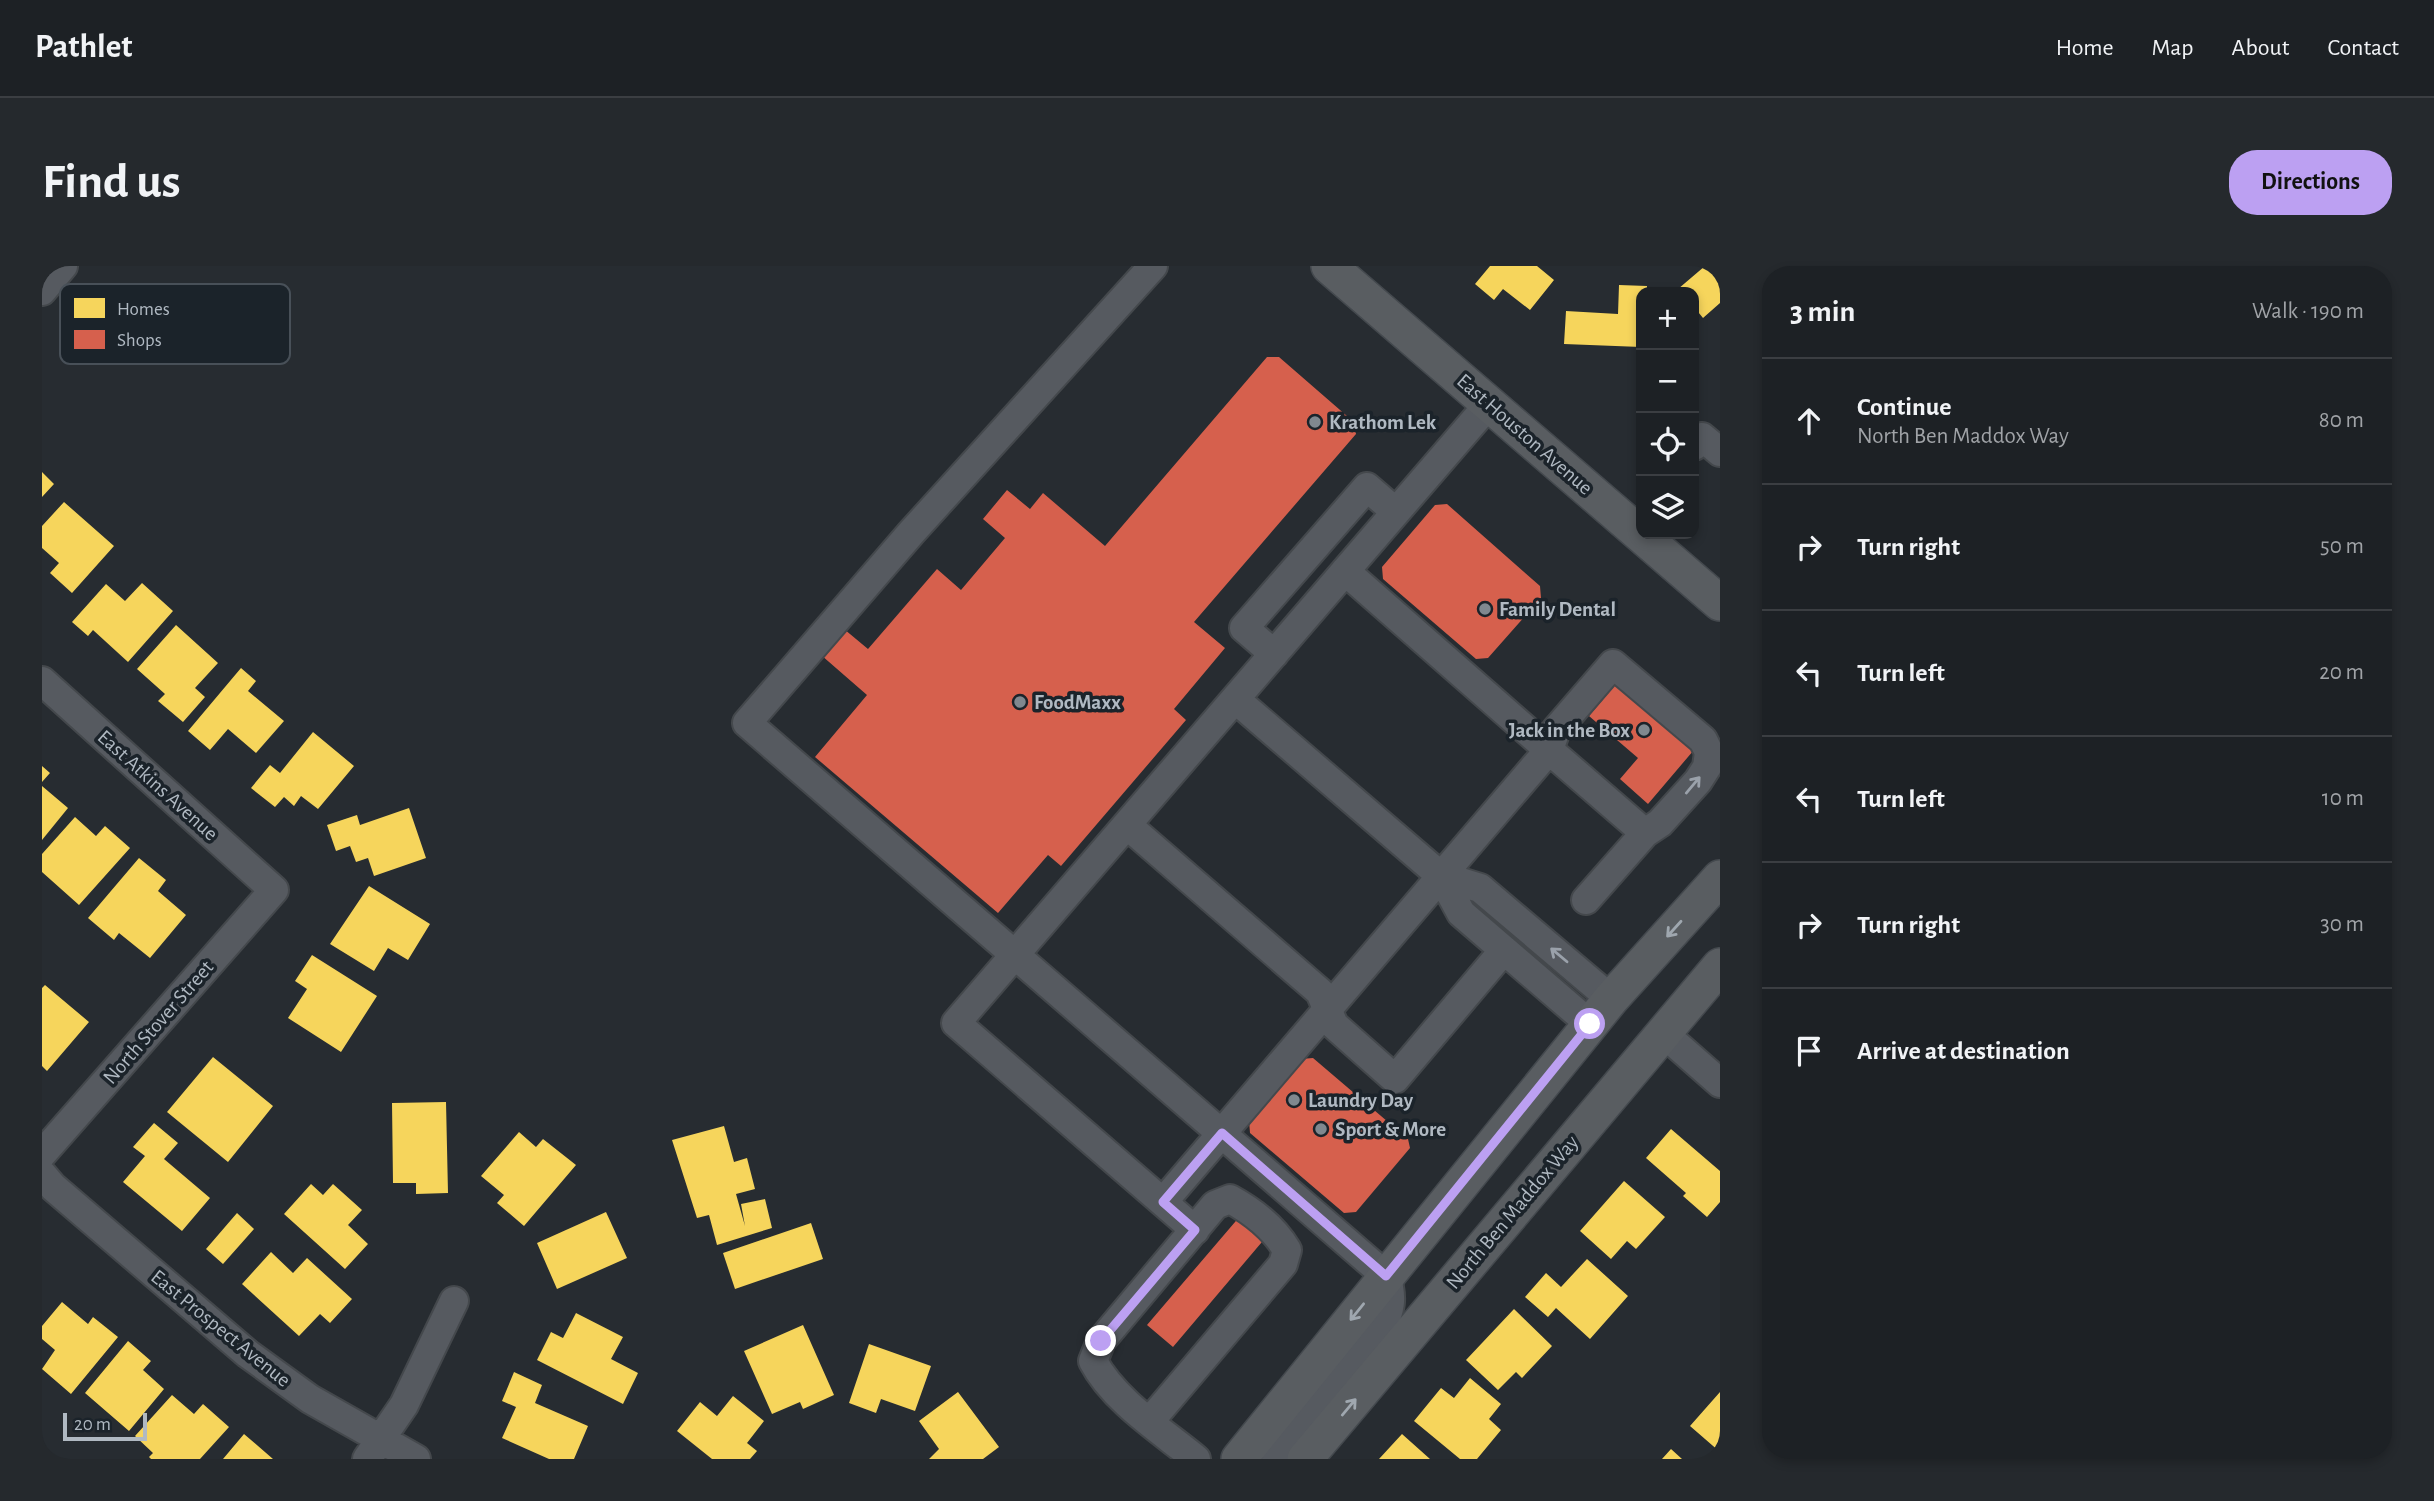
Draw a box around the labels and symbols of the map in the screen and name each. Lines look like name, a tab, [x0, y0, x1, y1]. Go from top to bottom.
legend	[60, 284, 290, 364]
text: Homes	[117, 300, 170, 319]
text: Shops	[117, 331, 162, 350]
street label: East Houston Avenue	[1453, 370, 1597, 499]
place label: Krathom Lek	[1329, 412, 1437, 433]
marker: Krathom Lek	[1307, 414, 1323, 430]
place label: Family Dental	[1499, 599, 1616, 620]
marker: Family Dental	[1477, 601, 1493, 617]
place label: FoodMaxx	[1034, 692, 1121, 713]
marker: FoodMaxx	[1012, 694, 1028, 710]
place label: Jack in the Box	[1509, 720, 1630, 741]
marker: Jack in the Box	[1636, 722, 1652, 738]
street label: East Atkins Avenue	[94, 726, 222, 845]
one-way arrow	[1685, 777, 1701, 795]
one-way arrow	[1666, 920, 1682, 938]
one-way arrow	[1550, 947, 1568, 963]
street label: North Stover Street	[99, 956, 218, 1088]
route start	[1574, 1008, 1605, 1039]
place label: Laundry Day	[1308, 1090, 1414, 1111]
marker: Laundry Day	[1286, 1092, 1302, 1108]
place label: Sport & More	[1335, 1119, 1446, 1140]
marker: Sport & More	[1313, 1121, 1329, 1137]
street label: North Ben Maddox Way	[1442, 1132, 1583, 1293]
street label: East Prospect Avenue	[147, 1266, 294, 1391]
one-way arrow	[1349, 1302, 1365, 1320]
route end	[1085, 1325, 1116, 1356]
one-way arrow	[1341, 1398, 1357, 1416]
scale bar	[63, 1410, 147, 1442]

